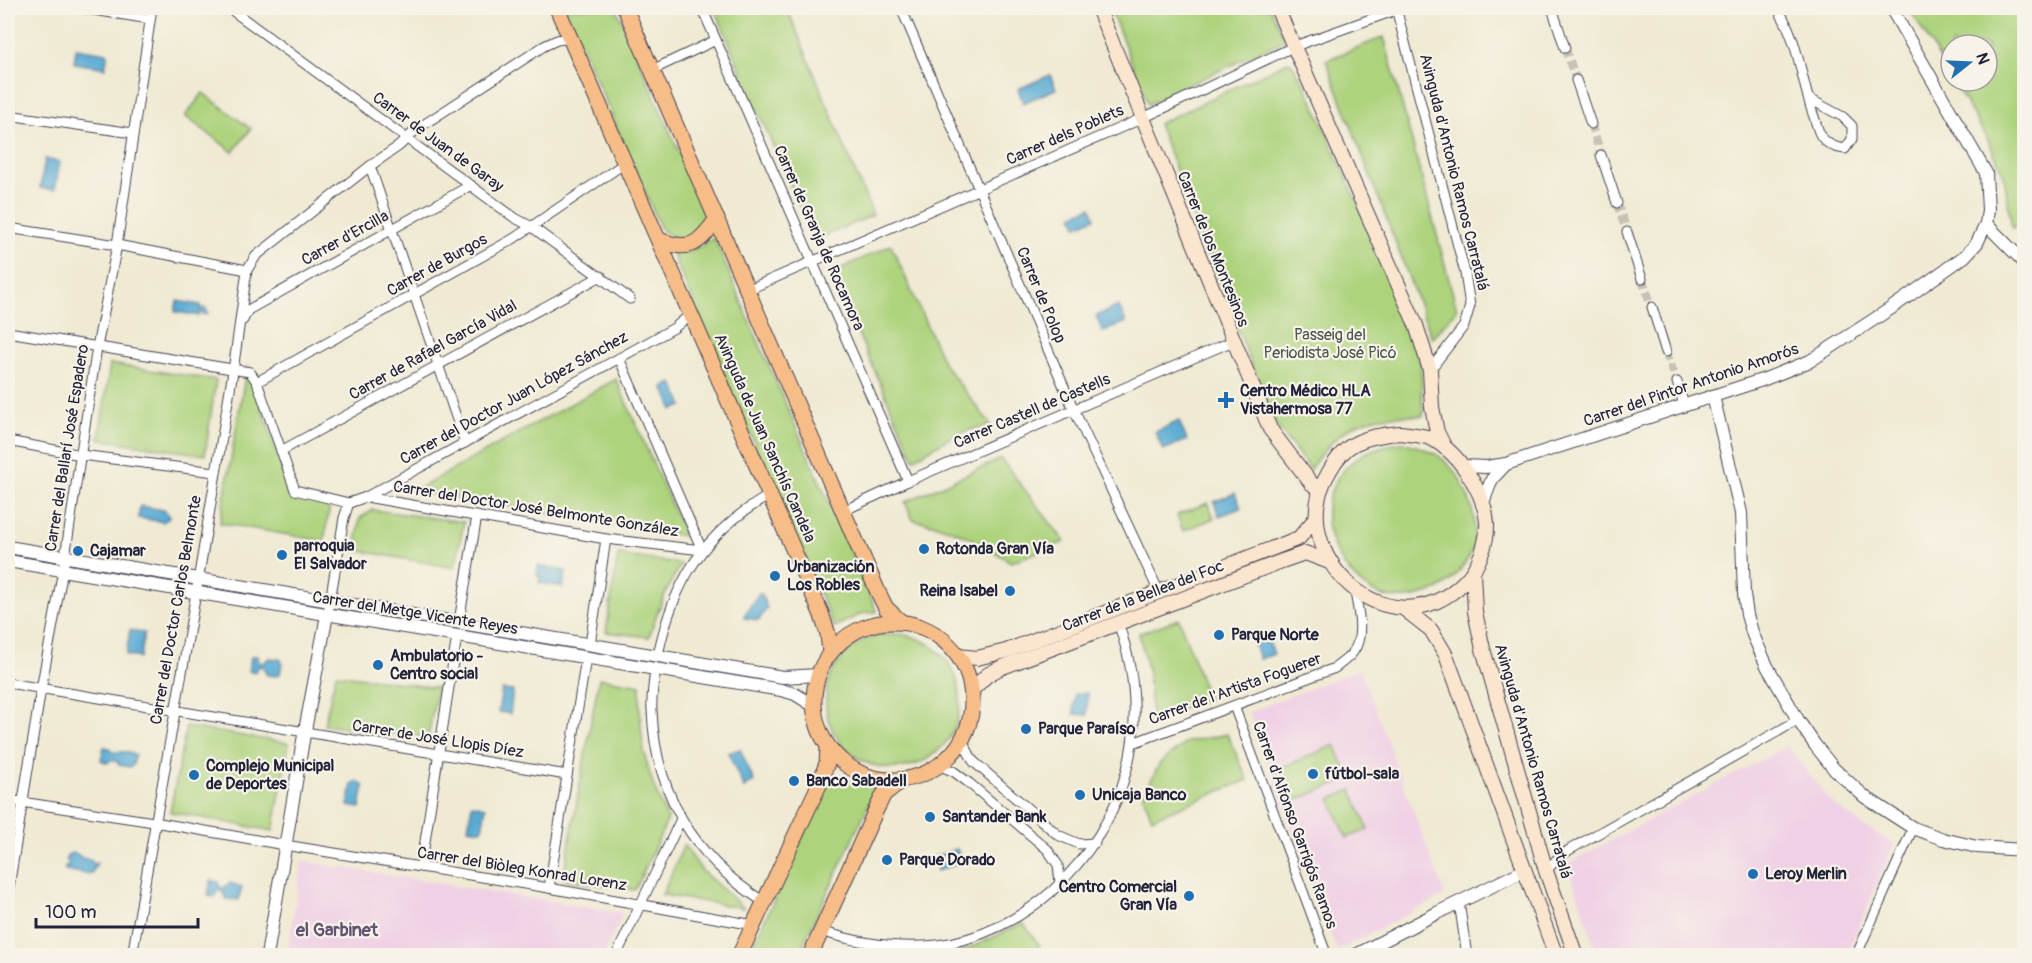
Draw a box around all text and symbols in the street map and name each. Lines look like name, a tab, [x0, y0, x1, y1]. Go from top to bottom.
north arrow	[1939, 33, 1999, 93]
text: N	[1971, 50, 1994, 67]
street label: Avinguda d'Antonio Ramos Carratalá	[1415, 52, 1493, 292]
street label: Carrer de Juan de Garay	[368, 88, 508, 196]
street label: Carrer dels Poblets	[1003, 100, 1127, 170]
street label: Carrer de Granja de Rocamora	[769, 142, 869, 334]
street label: Carrer de los Montesinos	[1173, 168, 1253, 330]
street label: Carrer d'Ercilla	[298, 206, 392, 270]
street label: Carrer de Burgos	[383, 229, 491, 301]
street label: Carrer de Polop	[1012, 244, 1070, 346]
street label: Carrer de Rafael García Vidal	[346, 295, 520, 405]
park label: Passeig del Periodista José Picó	[1263, 325, 1397, 363]
street label: Carrer del Doctor Juan López Sánchez	[397, 327, 631, 469]
street label: Avinguda de Juan Sanchís Candela	[710, 330, 820, 546]
street label: Carrer del Pintor Antonio Amorós	[1581, 339, 1801, 431]
street label: Carrer del Ballarí José Espadero	[41, 343, 93, 553]
street label: Carrer Castell de Castells	[951, 369, 1113, 453]
place label: Centro Médico HLA Vistahermosa 77	[1240, 381, 1371, 419]
marker: Centro Médico HLA Vistahermosa 77	[1217, 391, 1235, 409]
street label: Carrer del Doctor José Belmonte González	[392, 477, 680, 541]
street label: Carrer del Doctor Carlos Belmonte	[146, 494, 206, 726]
place label: parroquia El Salvador	[294, 536, 367, 574]
place label: Rotonda Gran Vía	[936, 539, 1054, 559]
place label: Cajamar	[90, 541, 146, 561]
marker: Rotonda Gran Vía	[917, 542, 931, 556]
marker: Cajamar	[71, 544, 85, 558]
marker: parroquia El Salvador	[275, 548, 289, 562]
street label: Carrer de la Bellea del Foc	[1059, 556, 1227, 636]
place label: Urbanización Los Robles	[787, 557, 875, 595]
marker: Urbanización Los Robles	[768, 569, 782, 583]
place label: Reina Isabel	[920, 581, 998, 601]
marker: Reina Isabel	[1003, 584, 1017, 598]
street label: Carrer del Metge Vicente Reyes	[311, 587, 519, 639]
place label: Parque Norte	[1231, 625, 1320, 645]
marker: Parque Norte	[1212, 628, 1226, 642]
street label: Avinguda d'Antonio Ramos Carratalá	[1490, 641, 1576, 881]
place label: Ambulatorio - Centro social	[390, 646, 484, 684]
street label: Carrer de l'Artista Foguerer	[1146, 648, 1324, 730]
marker: Ambulatorio - Centro social	[371, 658, 385, 672]
street label: Carrer de José Llopis Díez	[351, 716, 525, 762]
place label: Parque Paraíso	[1038, 719, 1136, 739]
street label: Carrer d'Alfonso Garrigós Ramos	[1248, 719, 1342, 931]
marker: Parque Paraíso	[1019, 722, 1033, 736]
place label: Complejo Municipal de Deportes	[206, 756, 335, 794]
place label: fútbol-sala	[1325, 764, 1400, 784]
marker: fútbol-sala	[1306, 767, 1320, 781]
marker: Complejo Municipal de Deportes	[187, 768, 201, 782]
place label: Banco Sabadell	[806, 771, 907, 791]
marker: Banco Sabadell	[787, 774, 801, 788]
place label: Unicaja Banco	[1092, 785, 1187, 805]
marker: Unicaja Banco	[1073, 788, 1087, 802]
place label: Santander Bank	[942, 807, 1047, 827]
marker: Santander Bank	[923, 810, 937, 824]
street label: Carrer del Biòleg Konrad Lorenz	[416, 843, 628, 895]
place label: Parque Dorado	[899, 850, 996, 870]
marker: Parque Dorado	[880, 853, 894, 867]
place label: Leroy Merlin	[1765, 864, 1847, 884]
marker: Leroy Merlin	[1746, 867, 1760, 881]
place label: Centro Comercial Gran Vía	[1059, 877, 1178, 915]
marker: Centro Comercial Gran Vía	[1182, 889, 1196, 903]
scale bar	[36, 891, 198, 929]
text: 100 m	[45, 901, 97, 924]
district label: el Garbinet	[295, 919, 379, 942]

